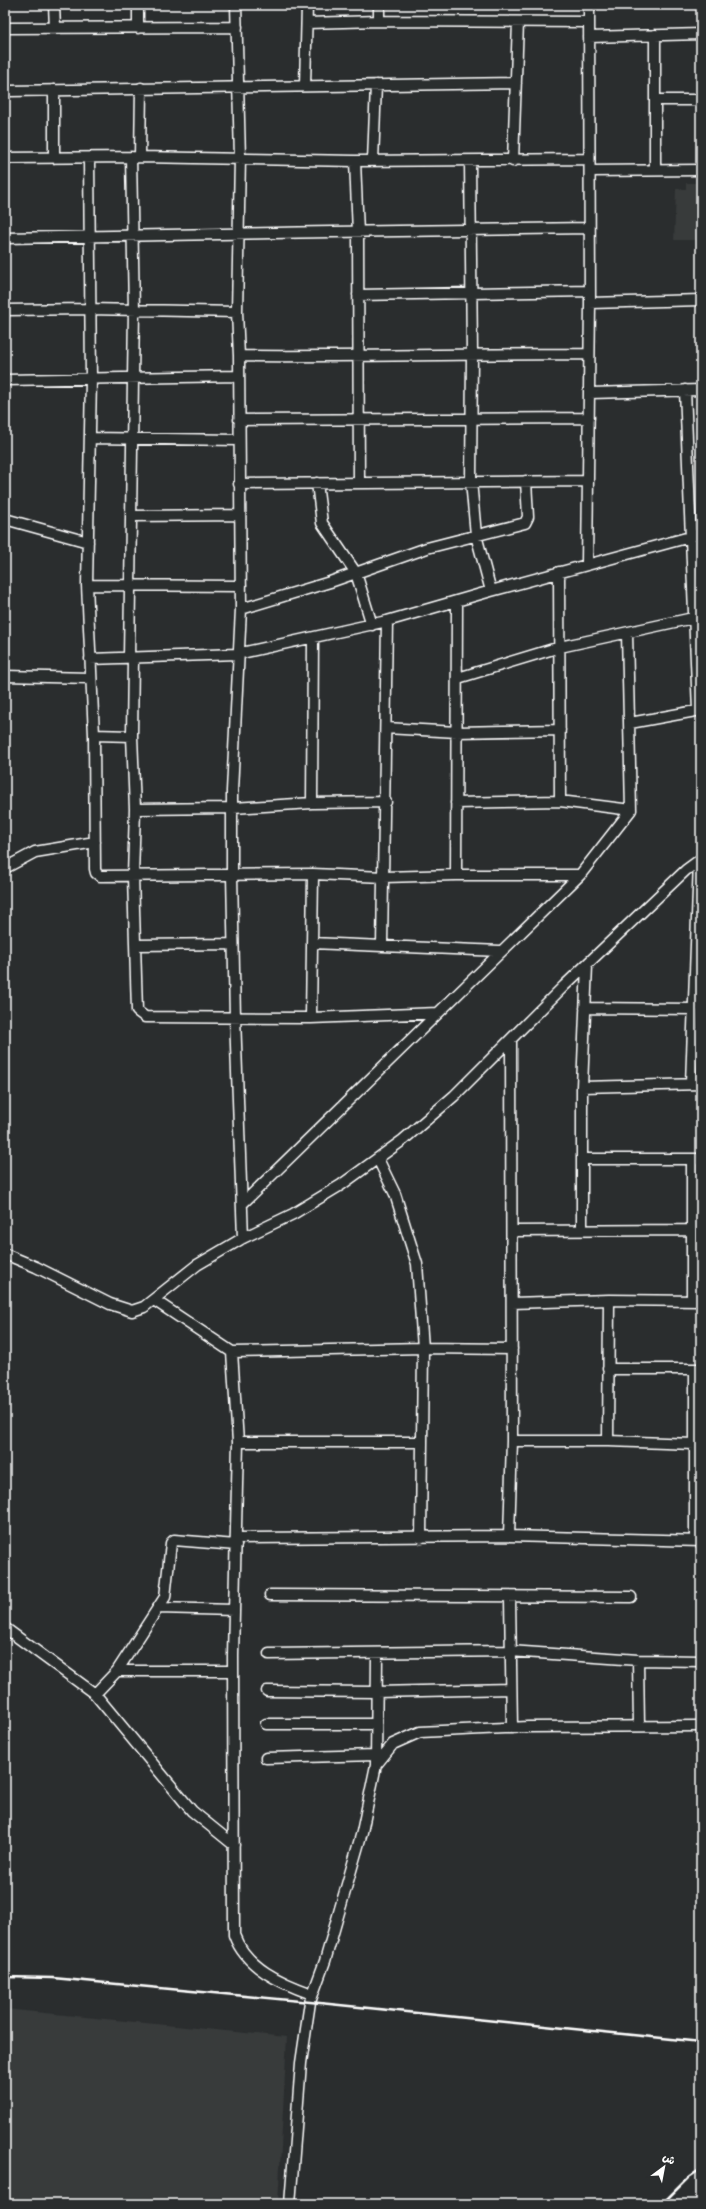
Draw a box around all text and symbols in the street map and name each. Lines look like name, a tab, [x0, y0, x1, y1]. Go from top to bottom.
north arrow	[644, 2147, 684, 2187]
text: ش	[660, 2150, 678, 2169]

